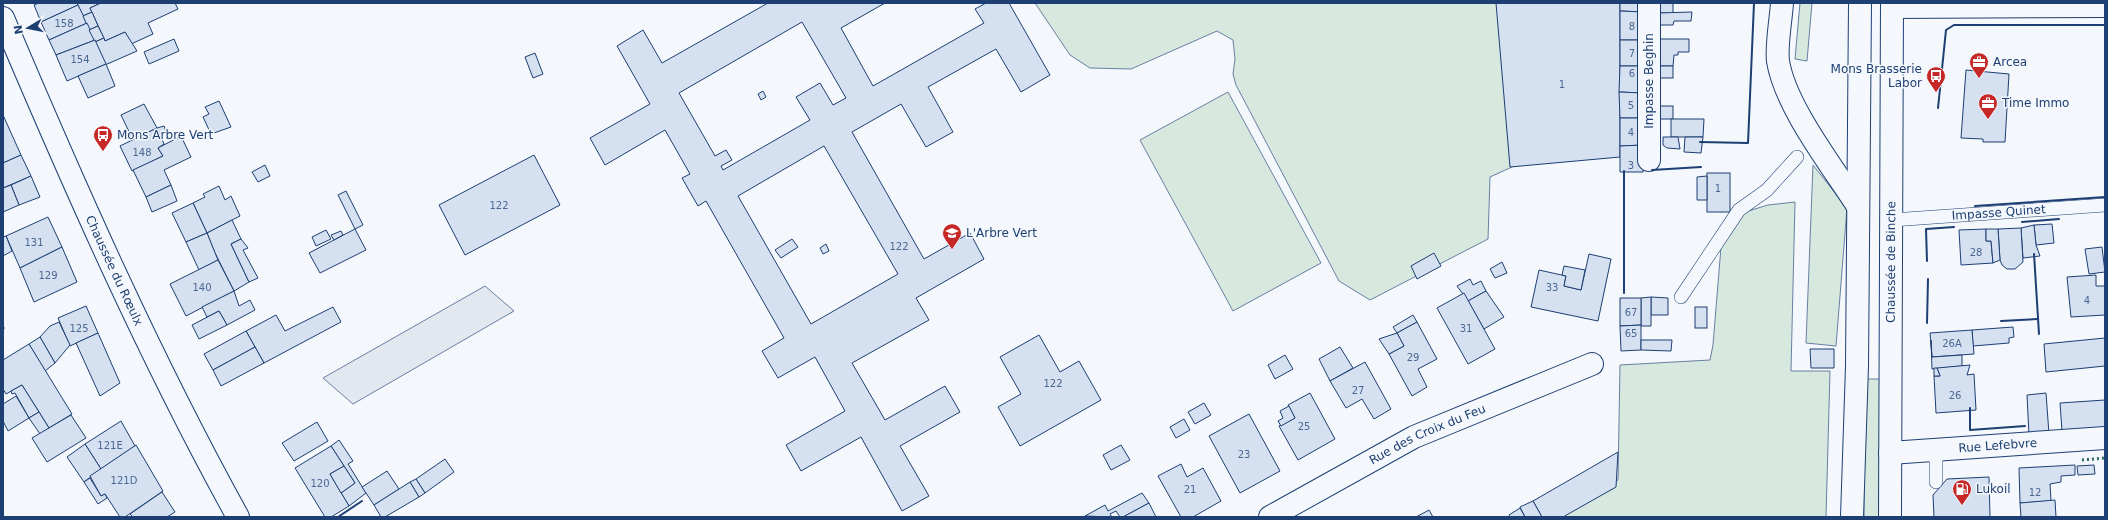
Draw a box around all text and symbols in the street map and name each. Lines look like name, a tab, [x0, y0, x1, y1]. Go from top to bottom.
north arrow	[8, 8, 48, 48]
house number: 158	[54, 18, 74, 29]
house number: 8	[1629, 21, 1635, 32]
text: N	[11, 24, 26, 35]
street label: Impasse Beghin	[1642, 33, 1656, 129]
house number: 7	[1629, 48, 1635, 59]
office icon: Arcea	[1968, 51, 1990, 79]
house number: 154	[70, 54, 90, 65]
place label: Arcea	[1993, 55, 2027, 69]
place label: Mons Brasserie Labor	[1831, 62, 1922, 90]
bus stop icon: Mons Brasserie Labor	[1925, 65, 1947, 93]
house number: 6	[1629, 68, 1635, 79]
house number: 1	[1559, 79, 1565, 90]
office icon: Time Immo	[1977, 92, 1999, 120]
place label: Time Immo	[2001, 96, 2069, 110]
house number: 5	[1628, 100, 1634, 111]
bus stop icon: Mons Arbre Vert	[92, 124, 114, 152]
house number: 4	[1628, 127, 1634, 138]
place label: Mons Arbre Vert	[117, 128, 214, 142]
house number: 148	[132, 147, 152, 158]
house number: 3	[1628, 160, 1634, 171]
house number: 1	[1715, 183, 1721, 194]
house number: 122	[489, 200, 509, 211]
street label: Chaussée de Binche	[1884, 201, 1898, 323]
street label: Impasse Quinet	[1951, 202, 2046, 223]
street label: Chaussée du Rœulx	[83, 213, 146, 328]
school or university icon: L'Arbre Vert	[941, 222, 963, 250]
place label: L'Arbre Vert	[966, 226, 1037, 240]
house number: 131	[24, 237, 44, 248]
house number: 122	[889, 241, 909, 252]
house number: 28	[1970, 247, 1982, 258]
house number: 129	[38, 270, 58, 281]
house number: 140	[192, 282, 212, 293]
house number: 33	[1546, 282, 1558, 293]
house number: 4	[2084, 295, 2090, 306]
house number: 67	[1625, 307, 1637, 318]
house number: 125	[69, 323, 89, 334]
house number: 31	[1460, 323, 1472, 334]
house number: 65	[1625, 328, 1637, 339]
house number: 26A	[1942, 338, 1962, 349]
house number: 29	[1407, 352, 1419, 363]
house number: 122	[1043, 378, 1063, 389]
house number: 27	[1352, 385, 1364, 396]
house number: 26	[1949, 390, 1961, 401]
street label: Rue des Croix du Feu	[1367, 401, 1488, 467]
house number: 25	[1298, 421, 1310, 432]
street label: Rue Lefebvre	[1958, 436, 2038, 455]
house number: 121E	[97, 440, 123, 451]
house number: 23	[1238, 449, 1250, 460]
house number: 121D	[111, 475, 138, 486]
house number: 120	[310, 478, 330, 489]
fuel station icon: Lukoil	[1951, 478, 1973, 506]
place label: Lukoil	[1976, 482, 2011, 496]
house number: 21	[1184, 484, 1196, 495]
house number: 12	[2029, 487, 2041, 498]

